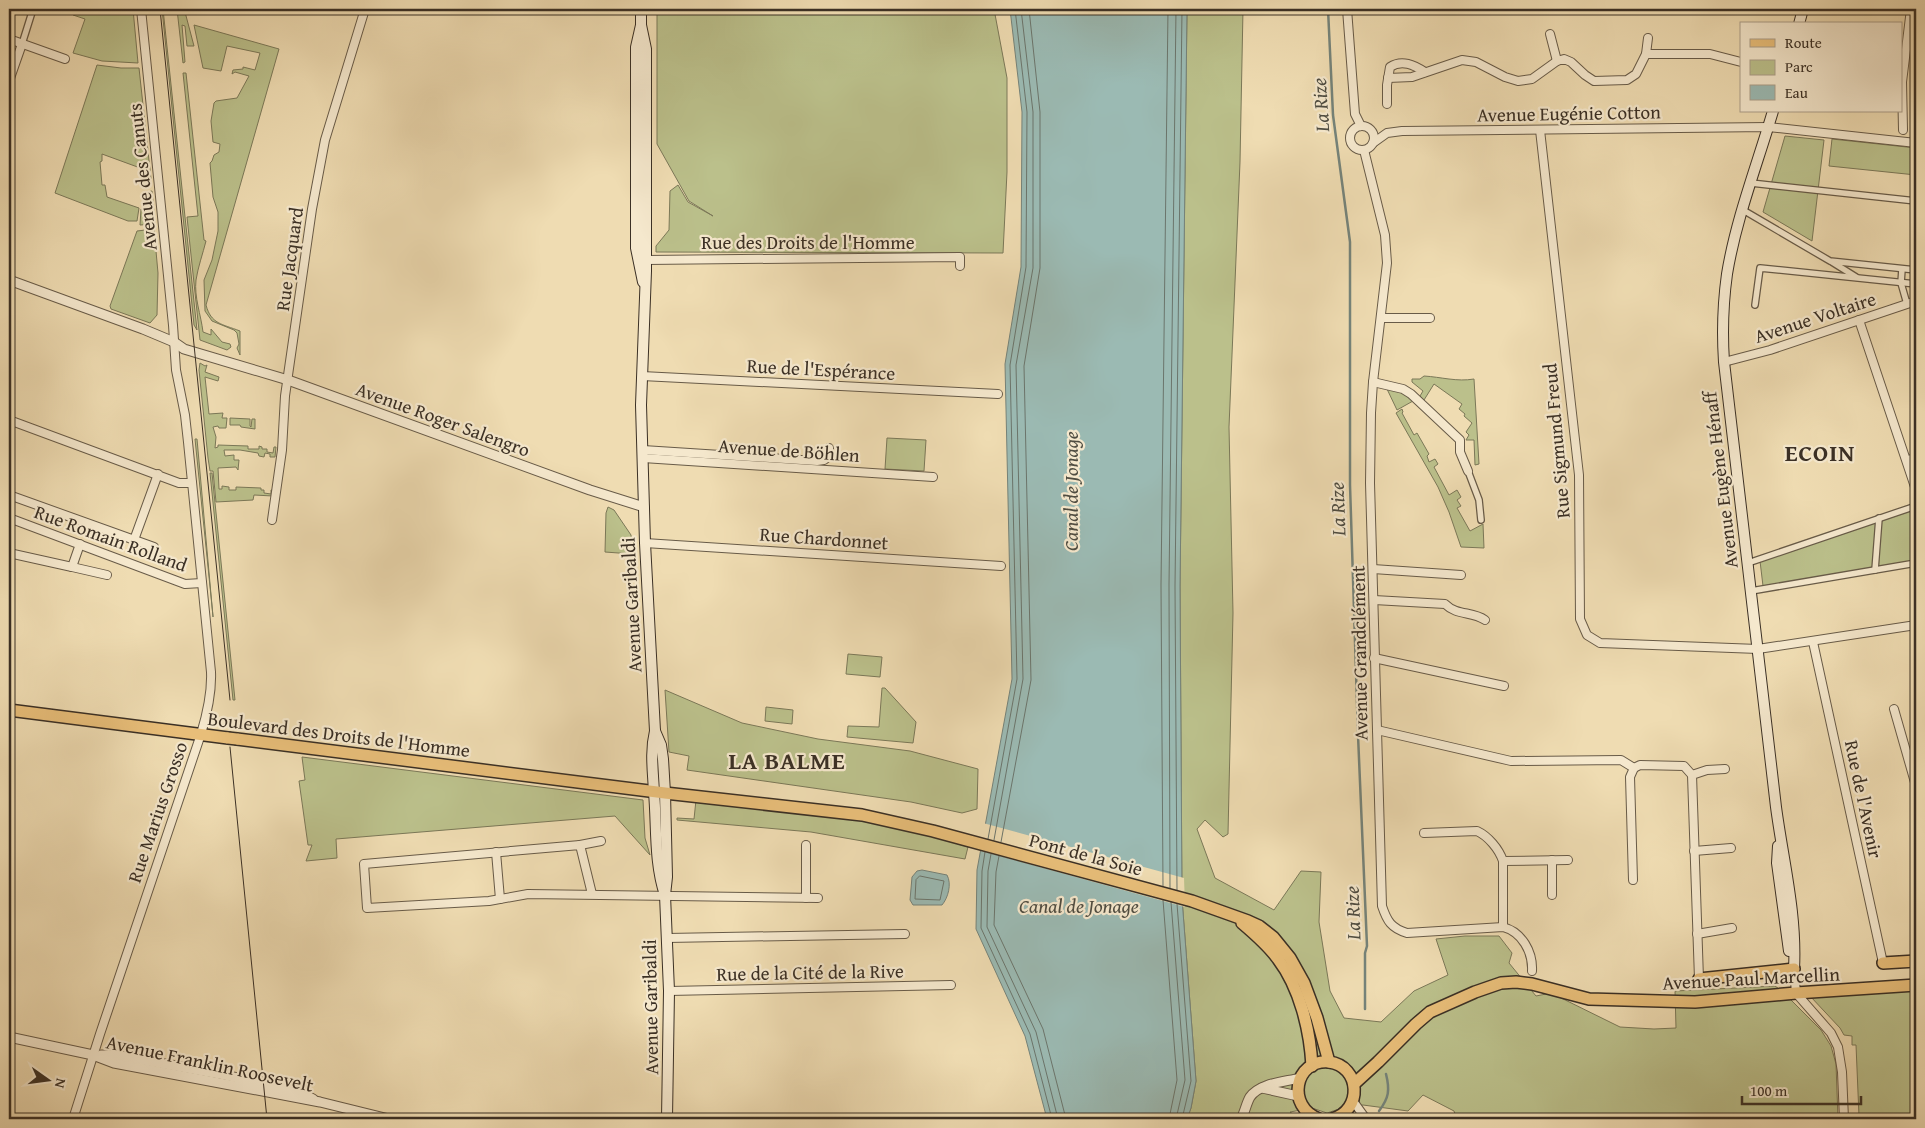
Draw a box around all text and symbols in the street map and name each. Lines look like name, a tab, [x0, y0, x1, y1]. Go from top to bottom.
legend	[1740, 22, 1902, 112]
text: Route	[1785, 32, 1822, 53]
text: Parc	[1785, 56, 1813, 77]
water label: La Rize	[1304, 77, 1336, 134]
text: Eau	[1785, 82, 1809, 103]
street label: Avenue Eugénie Cotton	[1477, 97, 1661, 129]
street label: Avenue des Canuts	[120, 102, 164, 252]
street label: Rue Jacquard	[268, 204, 310, 313]
street label: Rue des Droits de l'Homme	[701, 228, 915, 256]
street label: Avenue Voltaire	[1751, 284, 1880, 350]
street label: Rue de l'Espérance	[746, 351, 896, 387]
street label: Rue Sigmund Freud	[1535, 362, 1577, 520]
street label: Avenue Roger Salengro	[352, 374, 534, 464]
street label: Avenue Eugène Hénaff	[1695, 388, 1745, 570]
street label: Avenue de Böhlen	[717, 431, 861, 469]
water label: Canal de Jonage	[1056, 431, 1085, 551]
district label: ECOIN	[1785, 435, 1855, 470]
water label: La Rize	[1322, 482, 1352, 537]
street label: Rue Romain Rolland	[31, 497, 192, 579]
street label: Rue Chardonnet	[759, 520, 889, 556]
street label: Avenue Garibaldi	[613, 537, 649, 673]
street label: Avenue Grandclément	[1343, 565, 1375, 741]
street label: Boulevard des Droits de l'Homme	[206, 704, 472, 764]
street label: Rue de l'Avenir	[1838, 737, 1890, 861]
street label: Rue Marius Grosso	[120, 738, 194, 886]
district label: LA BALME	[728, 743, 846, 778]
street label: Pont de la Soie	[1026, 825, 1146, 883]
water label: La Rize	[1337, 886, 1367, 941]
water label: Canal de Jonage	[1019, 891, 1139, 920]
street label: Avenue Garibaldi	[635, 939, 665, 1075]
street label: Rue de la Cité de la Rive	[716, 956, 904, 988]
street label: Avenue Paul Marcellin	[1662, 959, 1841, 997]
street label: Avenue Franklin Roosevelt	[104, 1027, 316, 1099]
north arrow	[22, 1056, 72, 1106]
scale bar	[1742, 1073, 1861, 1105]
text: N	[50, 1076, 71, 1091]
text: 100 m	[1750, 1080, 1788, 1101]

